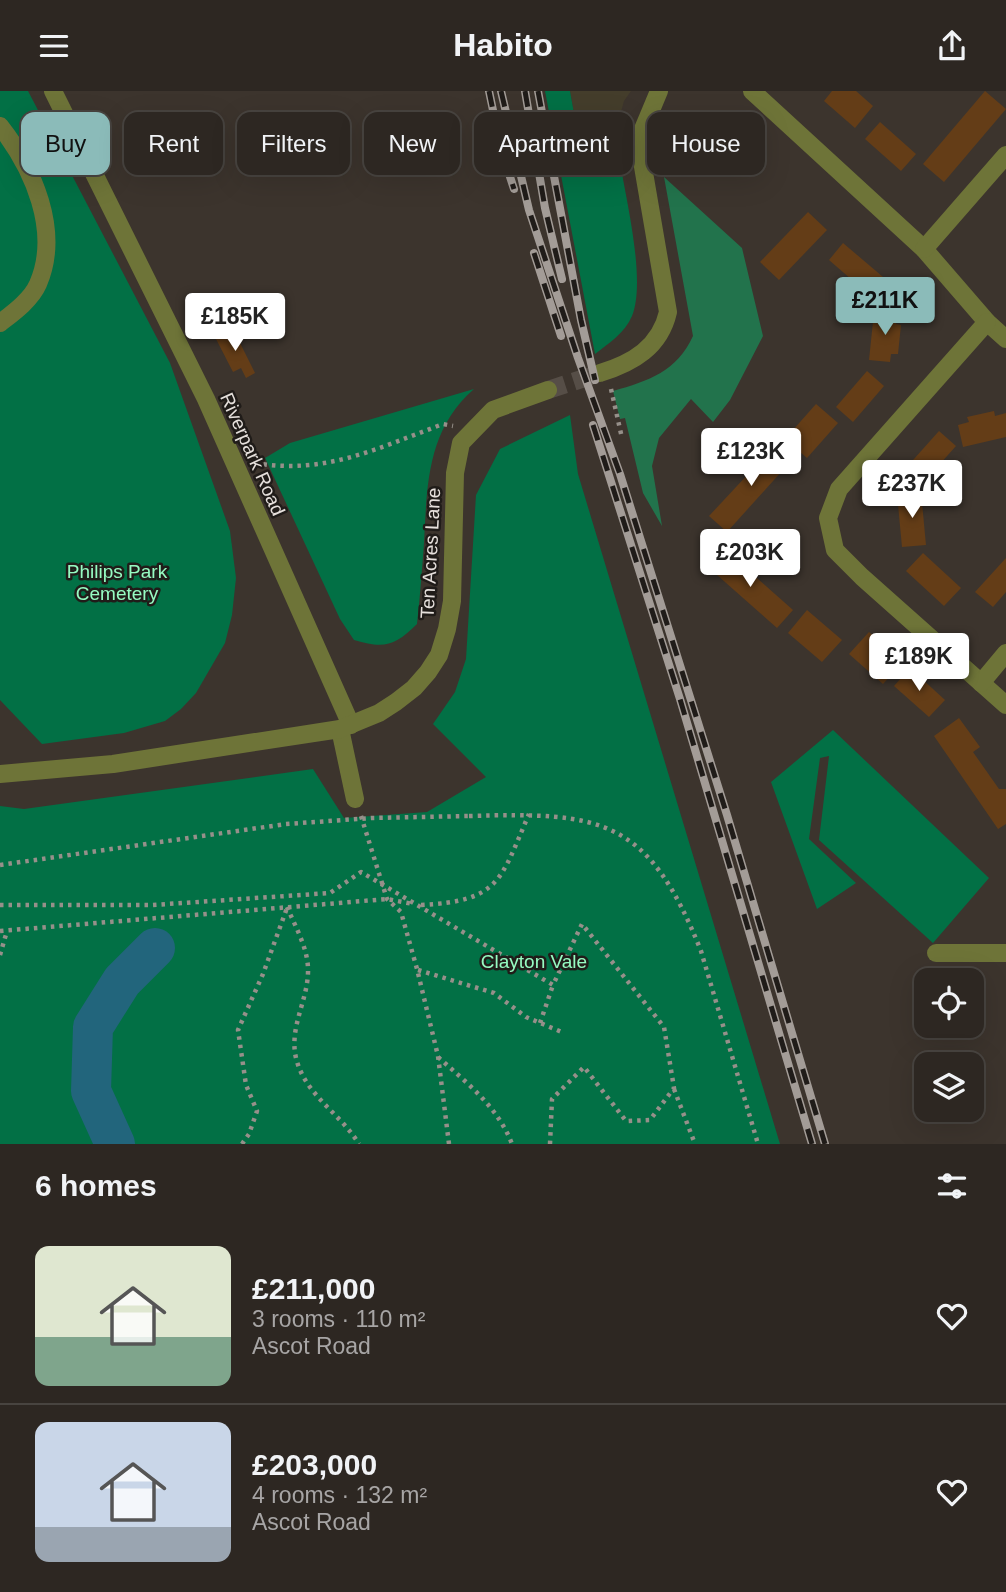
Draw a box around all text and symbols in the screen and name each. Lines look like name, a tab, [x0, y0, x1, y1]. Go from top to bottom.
icon: menu	[35, 27, 73, 65]
text: Habito	[453, 27, 553, 63]
icon: share	[933, 27, 971, 65]
chip: Buy	[21, 112, 110, 175]
chip: Rent	[124, 112, 223, 175]
chip: Filters	[237, 112, 350, 175]
chip: New	[364, 112, 460, 175]
chip: Apartment	[474, 112, 633, 175]
chip: House	[647, 112, 765, 175]
pin: £211K	[836, 278, 934, 337]
text: £211K	[852, 287, 918, 313]
pin: £185K	[186, 293, 284, 353]
text: £185K	[201, 303, 269, 329]
street label: Riverpark Road	[216, 390, 289, 519]
pin: £123K	[702, 429, 800, 488]
text: £123K	[717, 438, 785, 464]
pin: £237K	[863, 461, 961, 520]
text: £237K	[878, 470, 946, 496]
street label: Ten Acres Lane	[417, 487, 444, 619]
pin: £203K	[701, 529, 799, 589]
text: £203K	[716, 539, 784, 565]
park label: Philips Park Cemetery	[67, 561, 168, 604]
pin: £189K	[870, 633, 968, 693]
text: £189K	[885, 643, 953, 669]
park label: Clayton Vale	[481, 951, 587, 972]
map controls	[914, 968, 984, 1122]
button: locate	[914, 968, 984, 1038]
button: layers	[914, 1052, 984, 1122]
icon: filters	[933, 1167, 971, 1205]
text: 6 homes	[35, 1169, 157, 1202]
text: £211,000	[252, 1272, 375, 1305]
icon: home	[91, 1274, 175, 1358]
icon: heart	[933, 1297, 971, 1335]
text: 3 rooms · 110 m²	[252, 1306, 425, 1332]
text: Ascot Road	[252, 1333, 371, 1359]
text: £203,000	[252, 1448, 377, 1481]
icon: home	[91, 1450, 175, 1534]
icon: heart	[933, 1473, 971, 1511]
text: 4 rooms · 132 m²	[252, 1482, 427, 1508]
text: Ascot Road	[252, 1509, 371, 1535]

